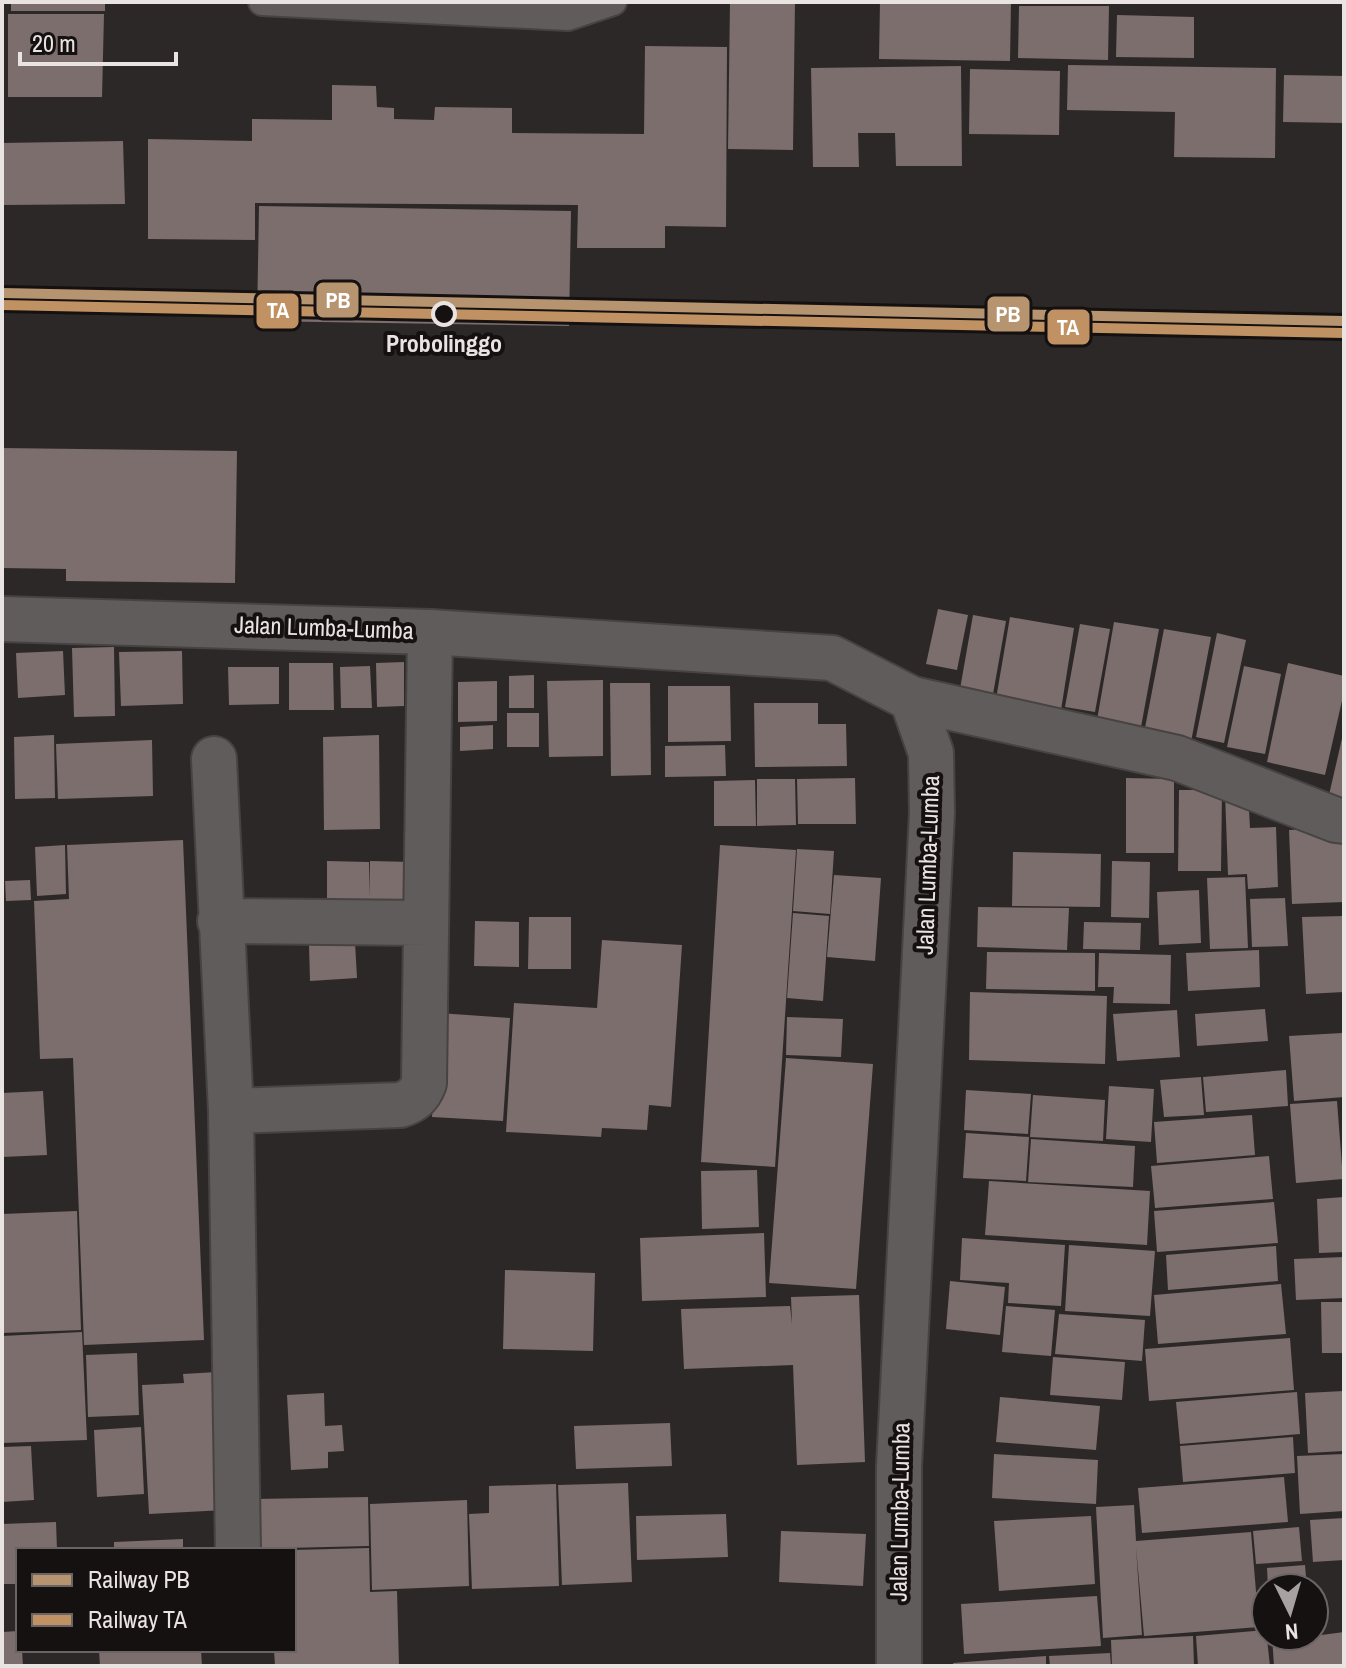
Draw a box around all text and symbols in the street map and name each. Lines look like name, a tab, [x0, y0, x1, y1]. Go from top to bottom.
scale bar	[20, 16, 176, 66]
text: 20 m	[32, 27, 76, 59]
line badge: PB	[315, 281, 360, 319]
text: PB	[325, 285, 351, 315]
line badge: TA	[255, 292, 300, 330]
text: TA	[267, 295, 289, 325]
line badge: PB	[986, 295, 1031, 333]
text: PB	[995, 299, 1021, 329]
marker: Probolinggo	[432, 302, 456, 326]
line badge: TA	[1046, 308, 1091, 346]
text: TA	[1057, 312, 1079, 342]
place label: Probolinggo	[386, 327, 502, 359]
street label: Jalan Lumba-Lumba	[234, 608, 414, 646]
street label: Jalan Lumba-Lumba	[908, 775, 946, 955]
street label: Jalan Lumba-Lumba	[881, 1422, 917, 1602]
legend	[16, 1548, 296, 1652]
text: Railway PB	[88, 1563, 190, 1595]
north arrow	[1250, 1572, 1330, 1652]
text: Railway TA	[88, 1603, 188, 1635]
text: N	[1284, 1616, 1300, 1647]

